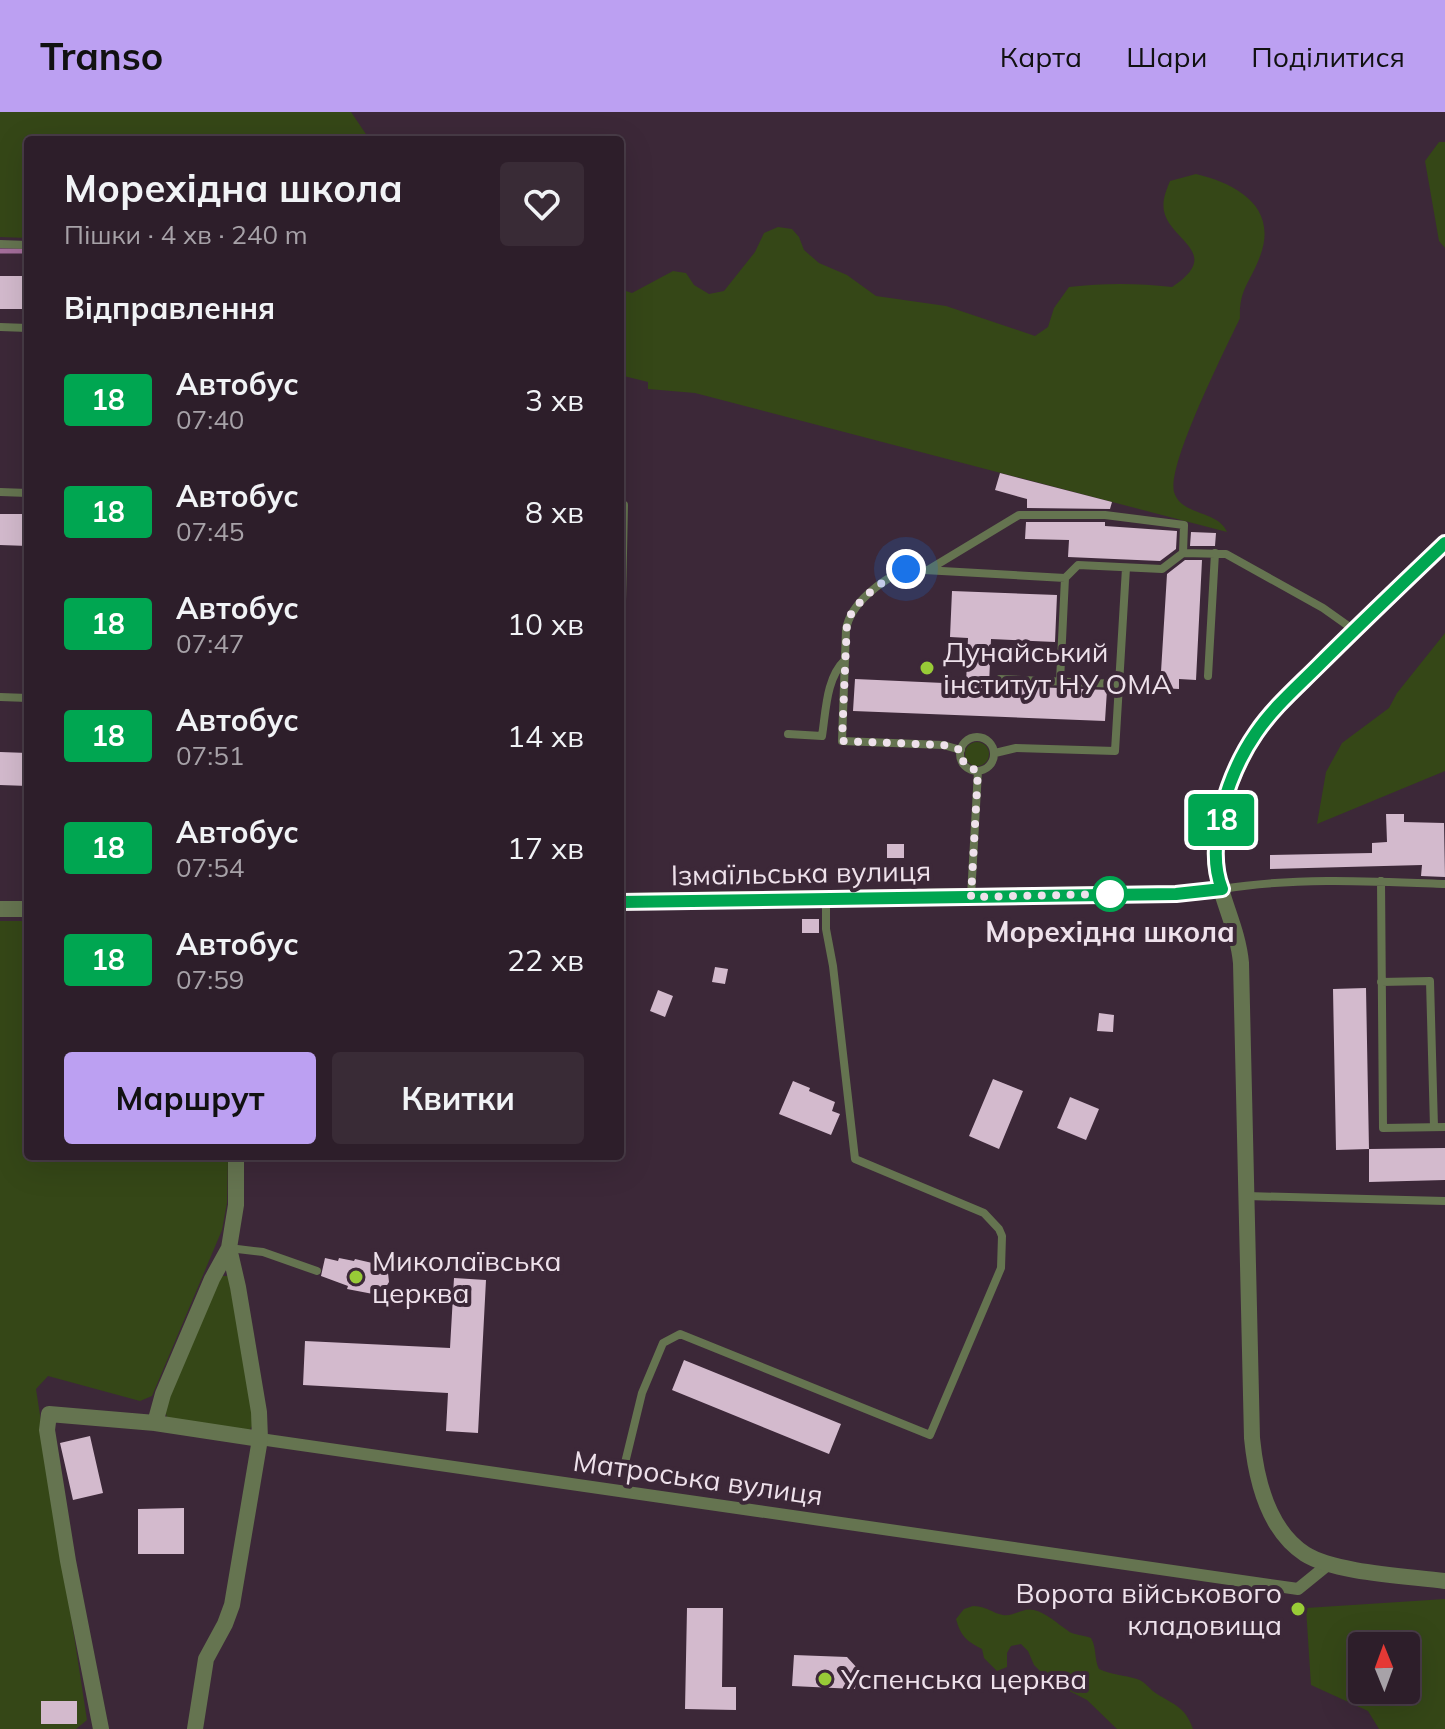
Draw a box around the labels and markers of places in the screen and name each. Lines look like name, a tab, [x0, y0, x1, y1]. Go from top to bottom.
place label: Дунайський інститут НУ ОМА	[943, 634, 1172, 701]
marker: Дунайський інститут НУ ОМА	[918, 659, 936, 677]
marker: Морехідна школа	[1093, 877, 1127, 911]
place label: Морехідна школа	[985, 914, 1235, 949]
place label: Миколаївська церква	[372, 1243, 561, 1310]
marker: Миколаївська церква	[347, 1268, 365, 1286]
place label: Ворота військового кладовища	[1016, 1575, 1282, 1642]
marker: Ворота військового кладовища	[1289, 1600, 1307, 1618]
place label: Успенська церква	[840, 1661, 1087, 1696]
marker: Успенська церква	[816, 1670, 834, 1688]

